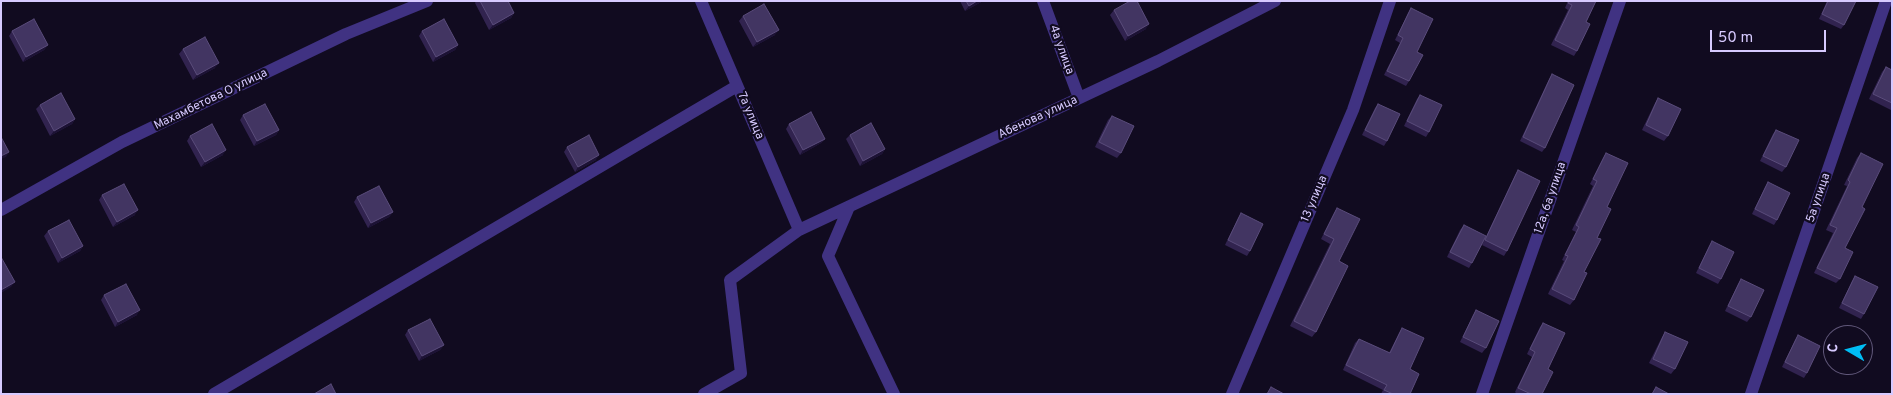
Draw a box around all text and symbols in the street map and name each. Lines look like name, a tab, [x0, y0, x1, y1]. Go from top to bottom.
scale bar	[1713, 20, 1829, 52]
street label: 4а улица	[1045, 24, 1077, 76]
text: 50 m	[1718, 29, 1753, 48]
street label: Махамбетова О улица	[152, 66, 270, 134]
street label: 7а улица	[734, 90, 766, 142]
street label: Абенова улица	[996, 93, 1080, 143]
street label: 12а, 6а улица	[1532, 160, 1570, 236]
street label: 5а улица	[1804, 171, 1834, 225]
street label: 13 улица	[1299, 174, 1331, 224]
north arrow	[1823, 325, 1873, 375]
text: С	[1825, 342, 1843, 354]

